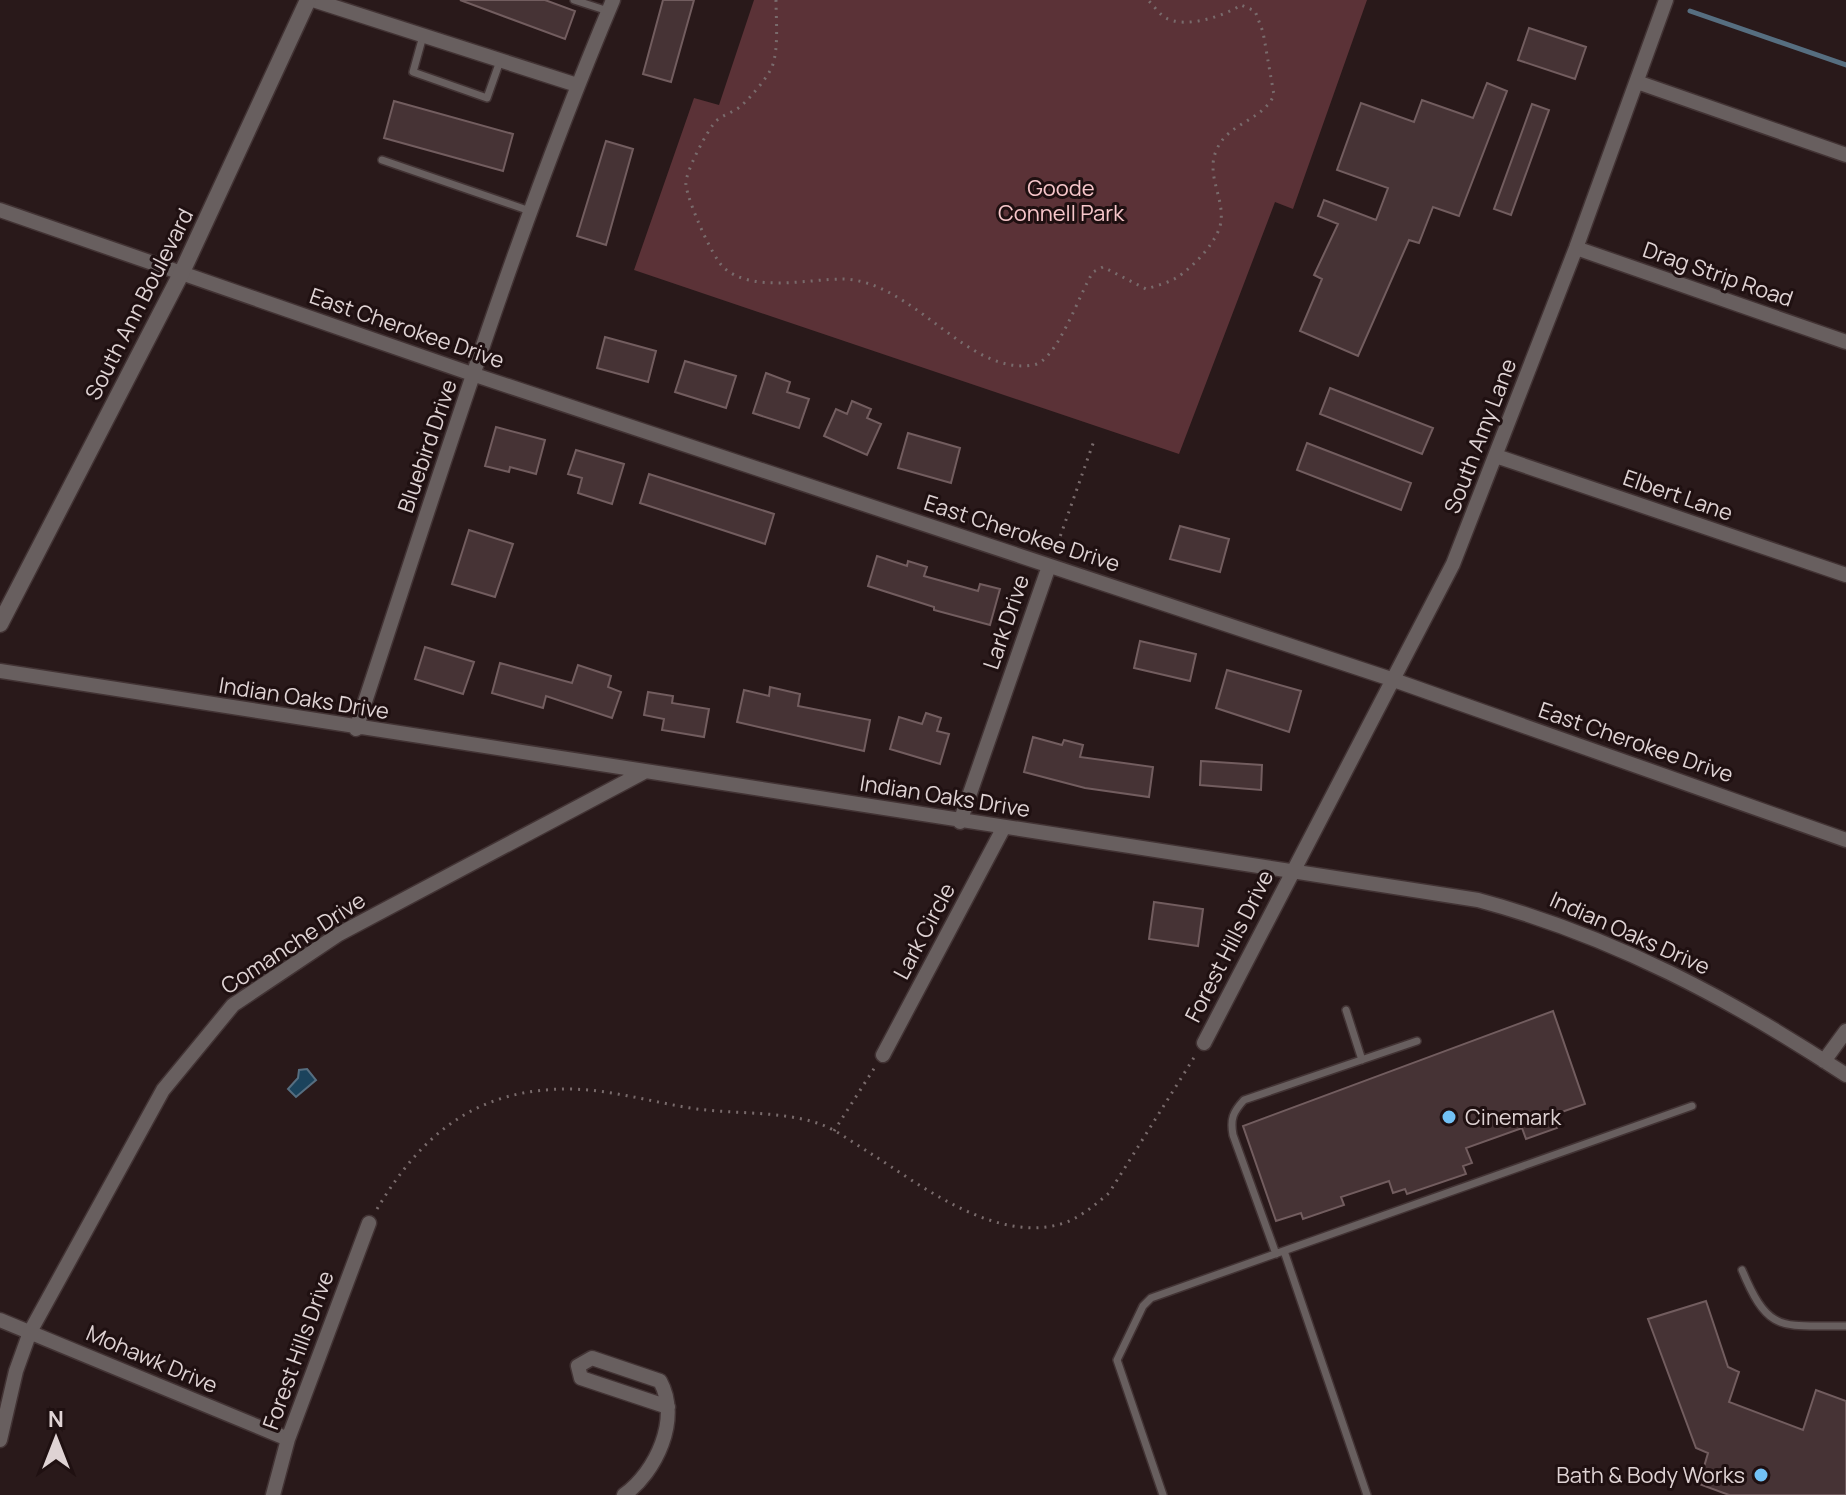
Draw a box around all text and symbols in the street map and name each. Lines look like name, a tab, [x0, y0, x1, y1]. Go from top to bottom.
park label: Goode Connell Park	[998, 173, 1125, 228]
street label: South Ann Boulevard	[78, 203, 200, 405]
street label: Drag Strip Road	[1639, 234, 1797, 314]
street label: East Cherokee Drive	[306, 281, 509, 375]
street label: South Amy Lane	[1437, 354, 1523, 518]
street label: Bluebird Drive	[390, 375, 464, 517]
street label: Elbert Lane	[1619, 462, 1737, 528]
street label: East Cherokee Drive	[920, 487, 1124, 579]
street label: Lark Drive	[976, 571, 1036, 673]
street label: Indian Oaks Drive	[217, 670, 392, 726]
street label: East Cherokee Drive	[1535, 695, 1738, 789]
street label: Indian Oaks Drive	[858, 768, 1033, 824]
street label: Forest Hills Drive	[1178, 865, 1280, 1027]
street label: Lark Circle	[886, 877, 962, 984]
street label: Indian Oaks Drive	[1545, 884, 1715, 982]
street label: Comanche Drive	[215, 885, 371, 1001]
place label: Cinemark	[1465, 1102, 1562, 1132]
marker: Cinemark	[1440, 1108, 1458, 1126]
street label: Forest Hills Drive	[255, 1266, 341, 1434]
street label: Mohawk Drive	[82, 1318, 222, 1400]
north arrow	[16, 1399, 96, 1479]
text: N	[48, 1404, 64, 1434]
place label: Bath & Body Works	[1556, 1460, 1745, 1490]
marker: Bath & Body Works	[1752, 1466, 1770, 1484]

